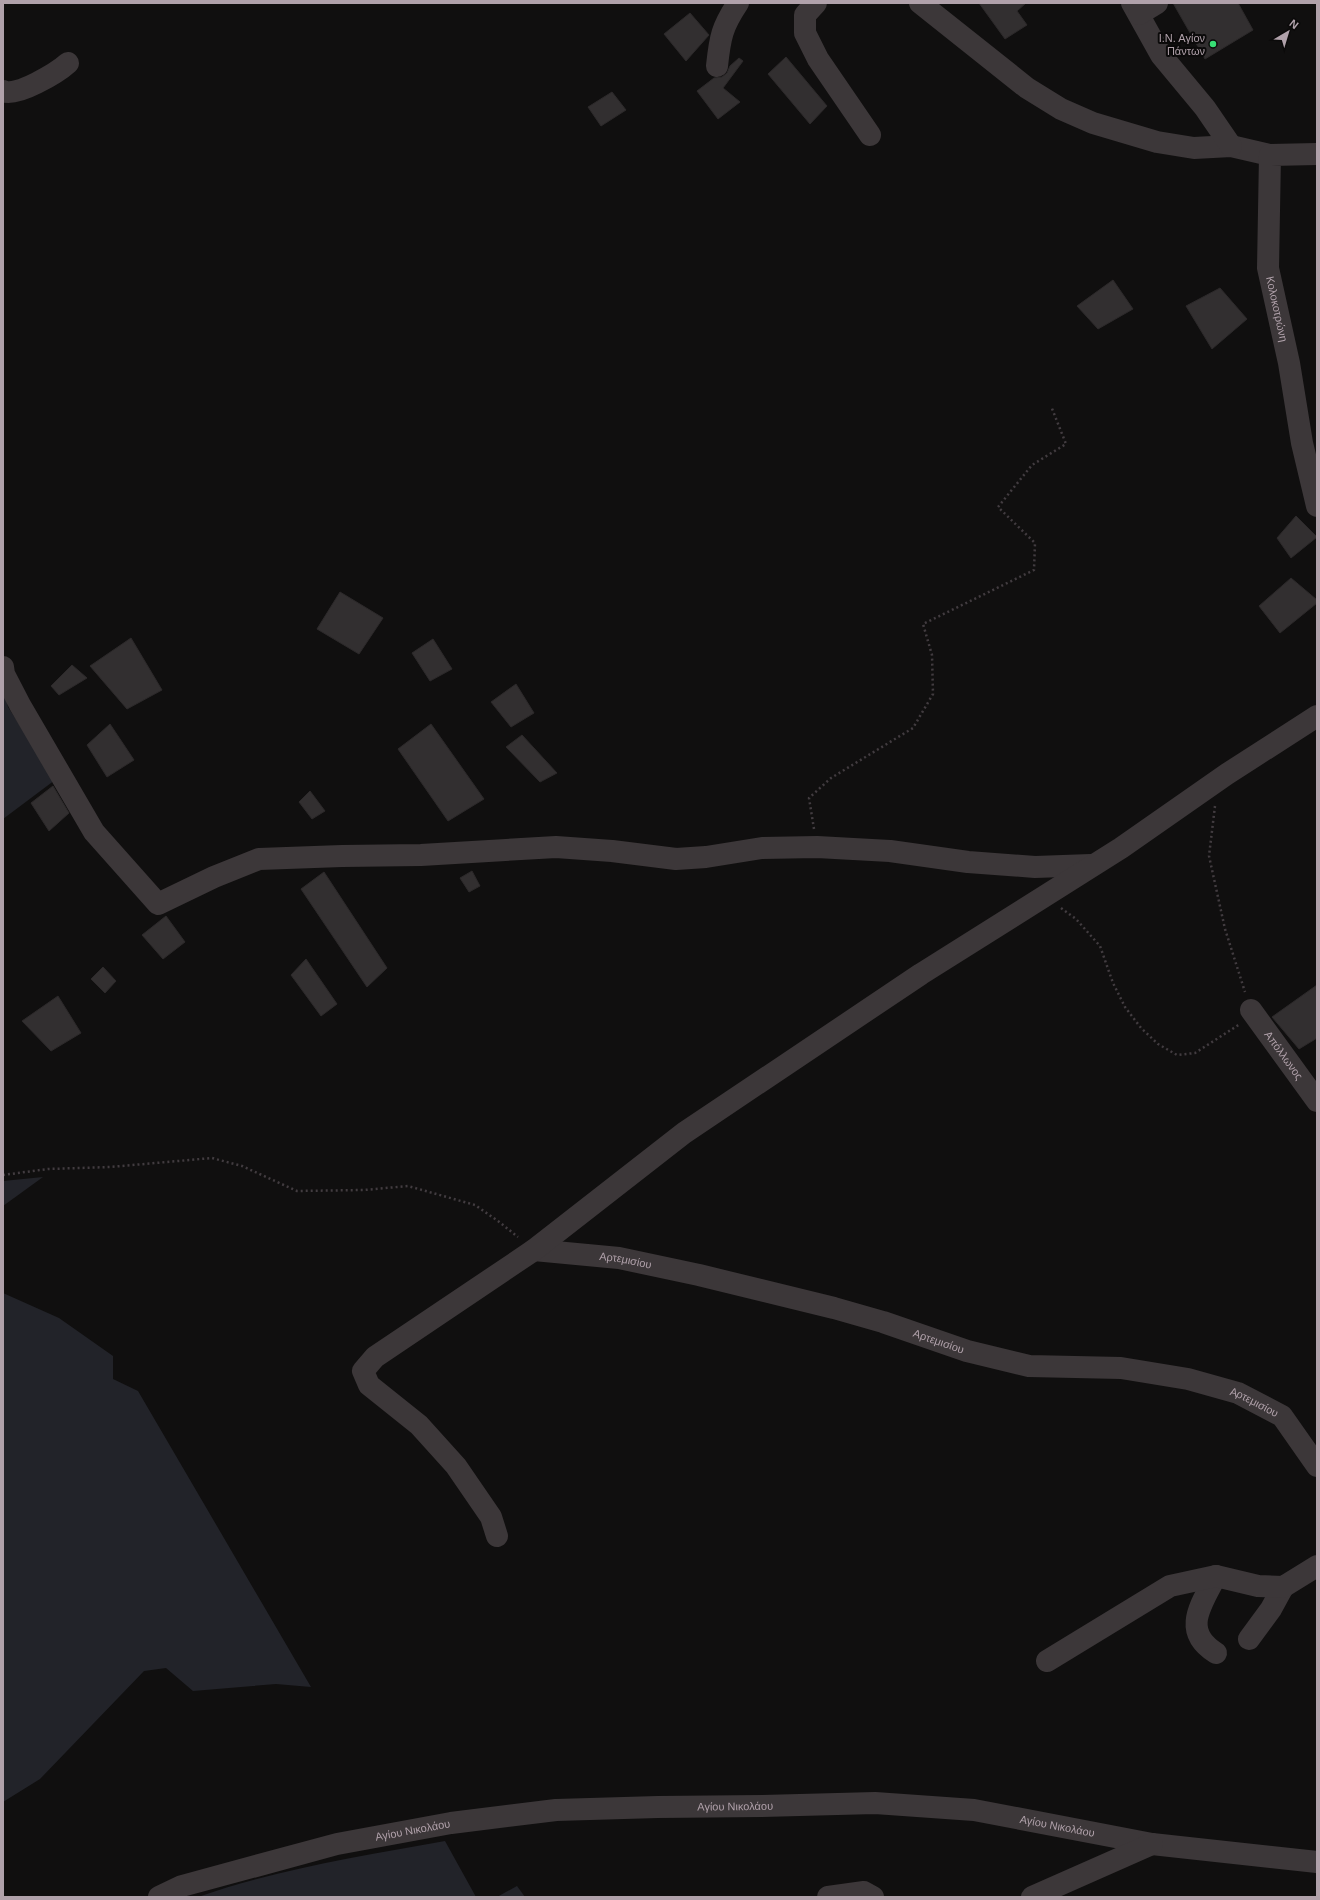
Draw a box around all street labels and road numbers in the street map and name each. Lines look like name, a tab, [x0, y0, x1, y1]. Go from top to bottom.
street label: Κολοκοτρώνη	[1264, 275, 1290, 343]
street label: Απόλλωνος	[1262, 1029, 1306, 1082]
street label: Αρτεμισίου	[599, 1250, 653, 1271]
street label: Αρτεμισίου	[912, 1327, 966, 1356]
street label: Αρτεμισίου	[1229, 1385, 1281, 1419]
street label: Αγίου Νικολάου	[697, 1800, 773, 1813]
street label: Αγίου Νικολάου	[1019, 1813, 1096, 1839]
street label: Αγίου Νικολάου	[374, 1817, 451, 1843]

